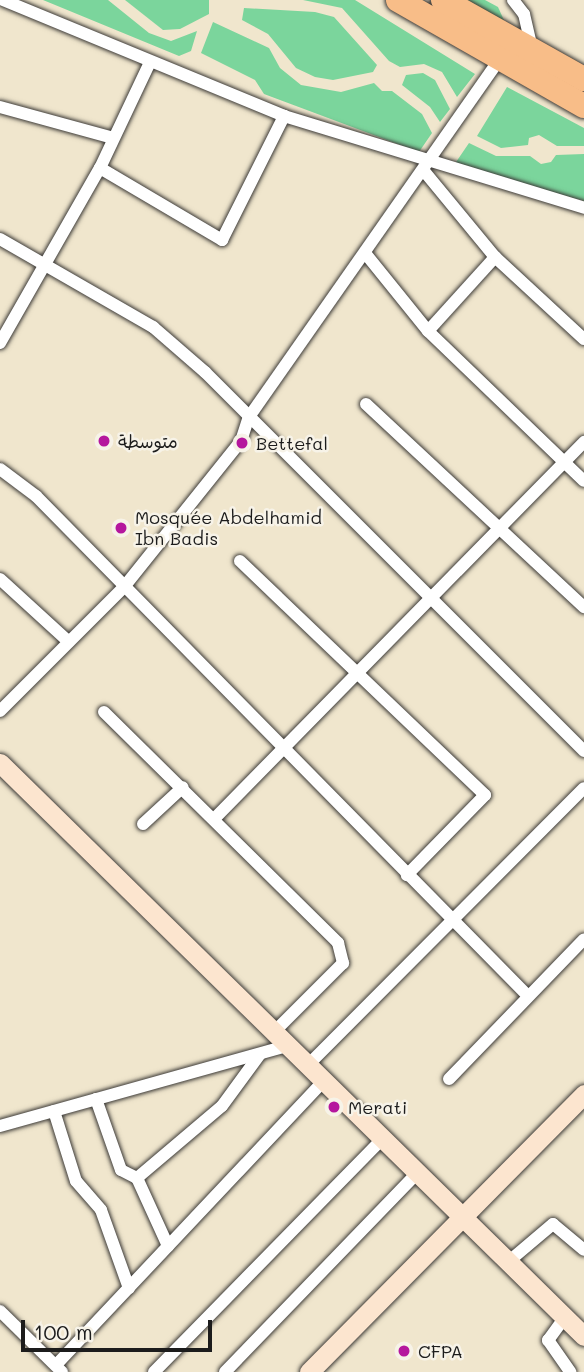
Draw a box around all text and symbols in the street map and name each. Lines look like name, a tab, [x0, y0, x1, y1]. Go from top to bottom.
place label: متوسطة	[118, 430, 178, 452]
place label: Bettefal	[256, 432, 328, 454]
marker: متوسطة	[96, 433, 112, 449]
marker: Bettefal	[234, 435, 250, 451]
place label: Mosquée Abdelhamid Ibn Badis	[135, 507, 322, 550]
marker: Mosquée Abdelhamid Ibn Badis	[113, 520, 129, 536]
place label: Merati	[348, 1096, 407, 1118]
marker: Merati	[326, 1099, 342, 1115]
scale bar	[24, 1306, 215, 1350]
text: 100 m	[34, 1318, 93, 1345]
place label: CFPA	[418, 1340, 463, 1362]
marker: CFPA	[396, 1343, 412, 1359]

